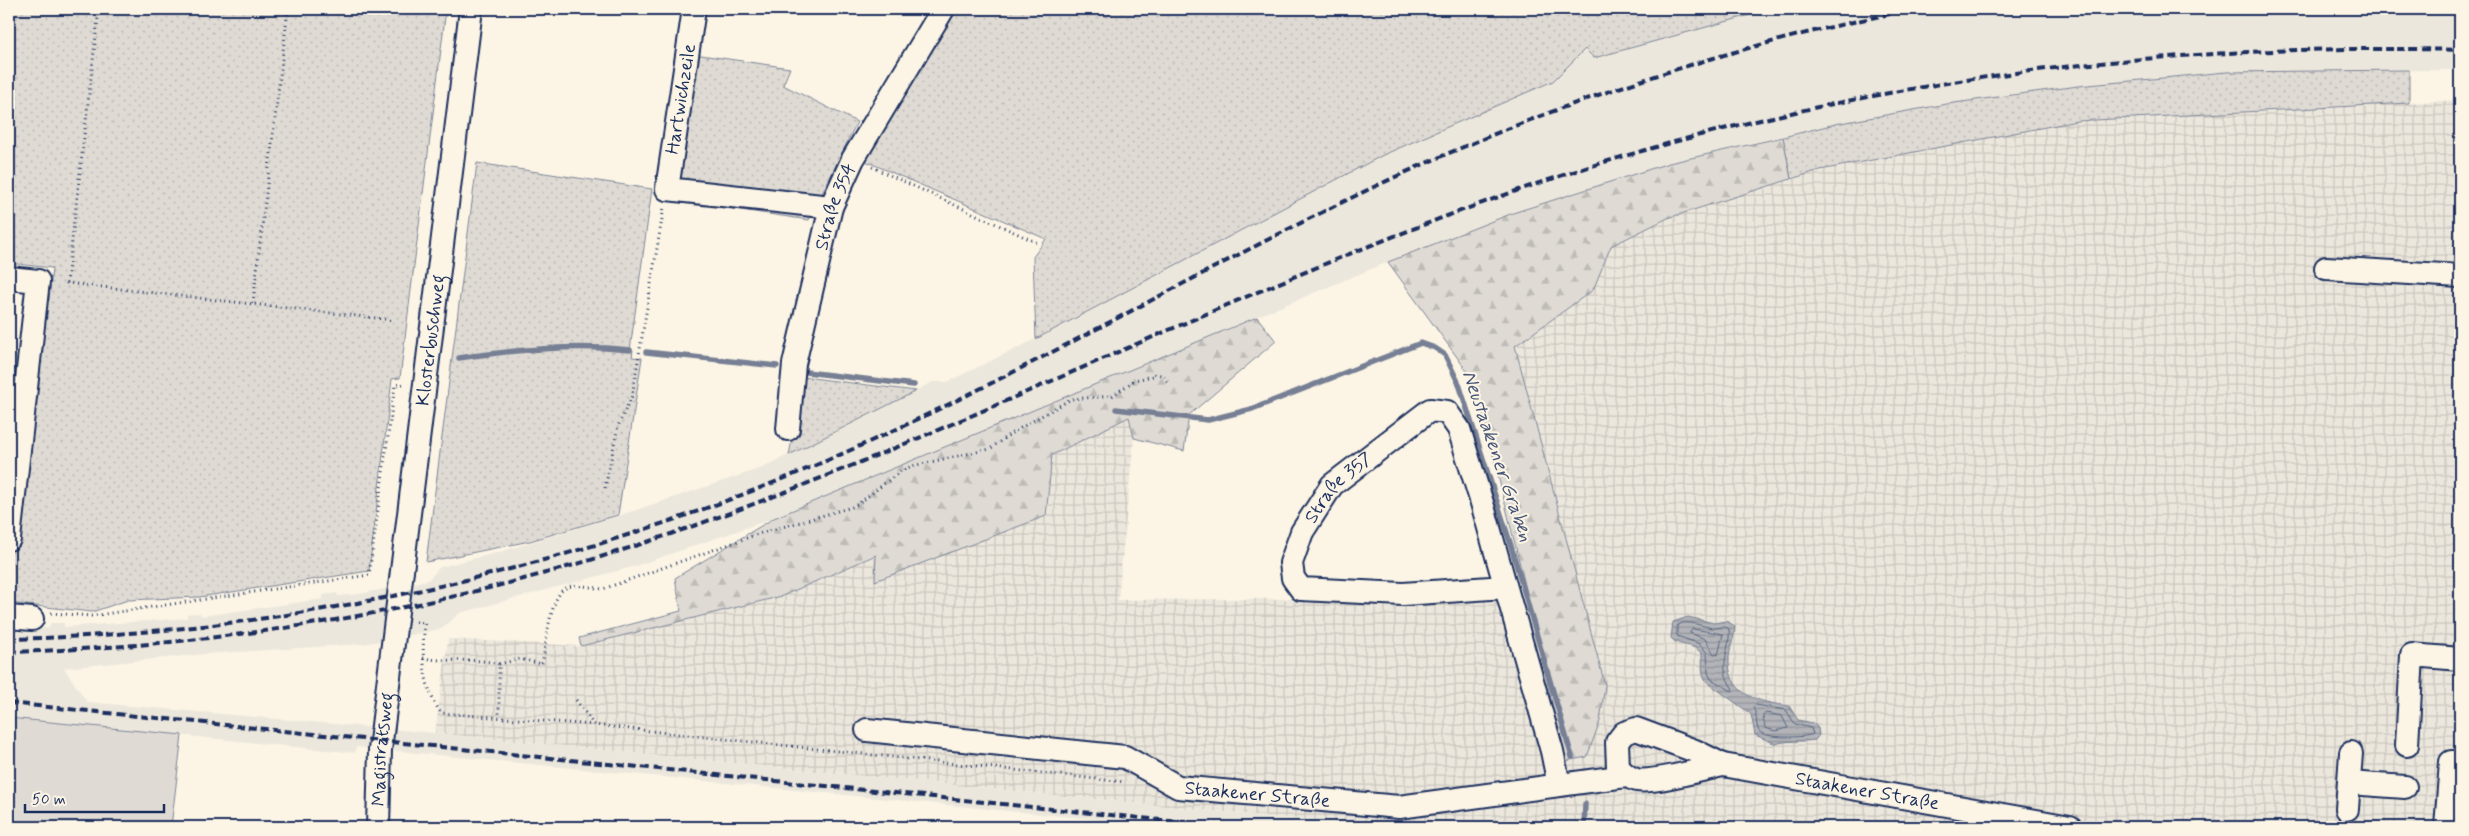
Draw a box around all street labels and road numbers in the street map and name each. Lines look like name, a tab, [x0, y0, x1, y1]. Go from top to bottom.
street label: Hartwichzeile	[660, 42, 702, 156]
street label: Straße 354	[809, 159, 862, 253]
street label: Klosterbuschweg	[410, 273, 454, 407]
street label: Straße 357	[1298, 446, 1377, 528]
street label: Magistratsweg	[366, 691, 402, 807]
street label: Staakener Straße	[1793, 766, 1941, 816]
street label: Staakener Straße	[1184, 775, 1331, 813]

